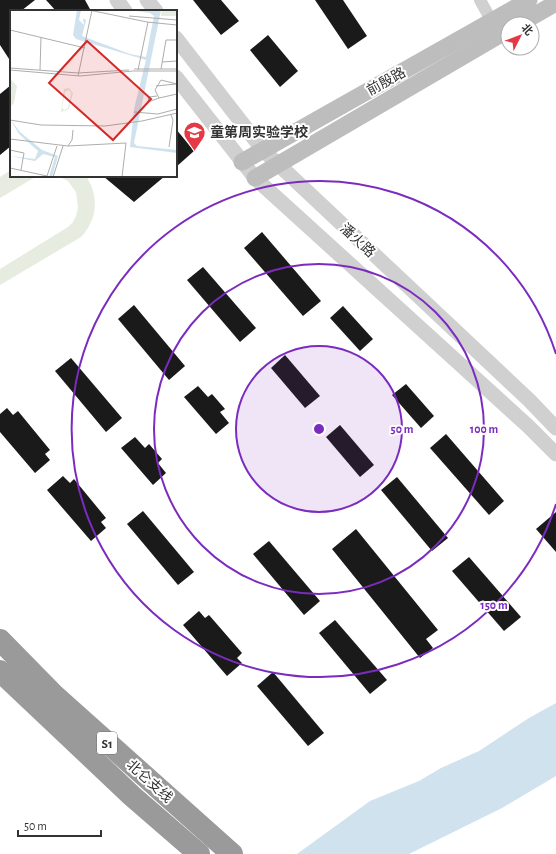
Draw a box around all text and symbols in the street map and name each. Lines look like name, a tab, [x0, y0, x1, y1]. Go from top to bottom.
inset map	[10, 10, 177, 177]
north arrow	[500, 16, 540, 56]
text: 北	[519, 22, 535, 37]
street label: 前殷路	[364, 64, 408, 98]
school or university icon: 童第周实验学校	[181, 119, 207, 152]
place label: 童第周实验学校	[210, 124, 308, 140]
street label: 潘火路	[337, 221, 378, 260]
centre of rings	[312, 422, 326, 436]
text: 50 m	[391, 423, 414, 435]
text: 100 m	[470, 423, 498, 435]
text: 150 m	[480, 599, 508, 611]
road number: S1	[97, 732, 117, 754]
street label: 北仑支线	[124, 756, 176, 806]
scale bar	[18, 812, 101, 838]
text: 50 m	[24, 820, 47, 832]

